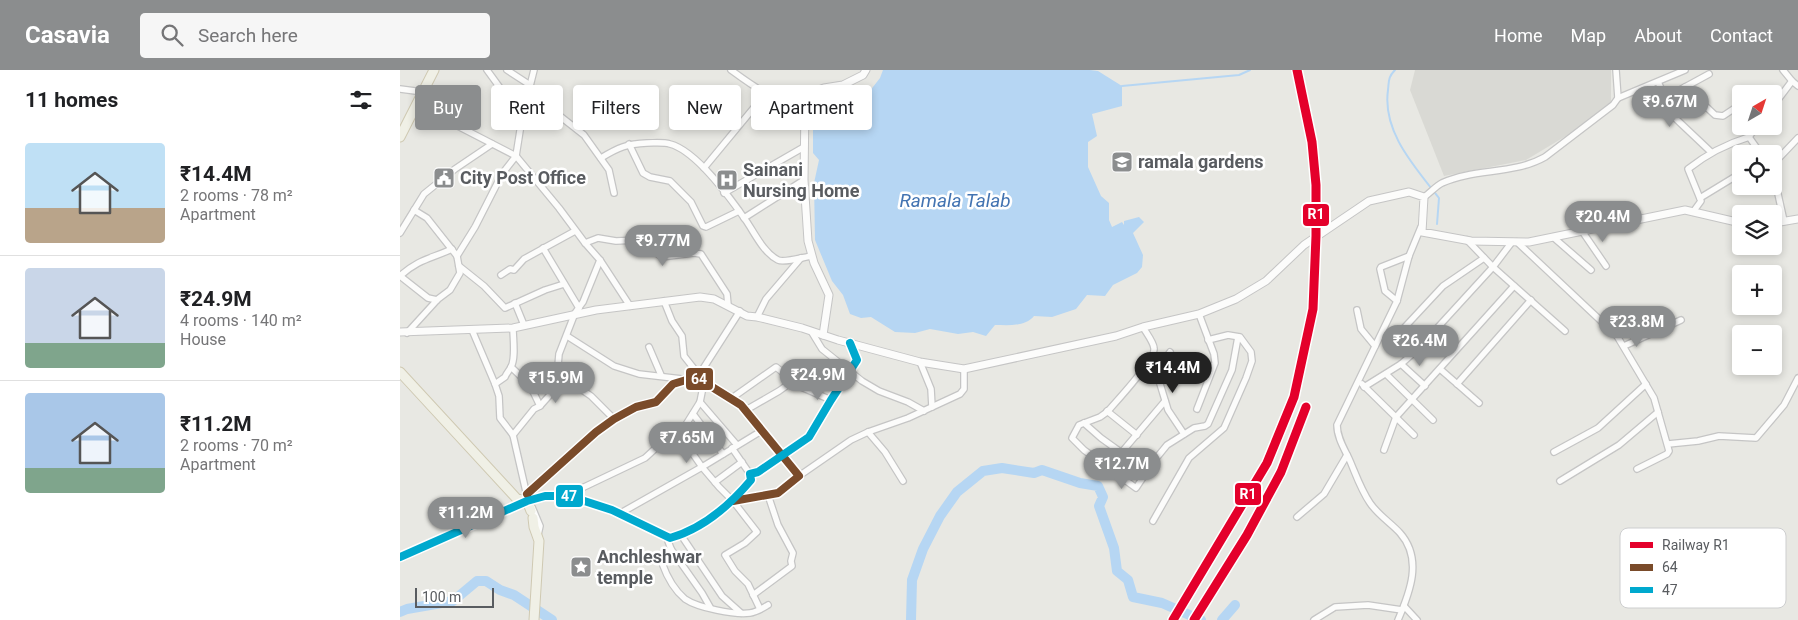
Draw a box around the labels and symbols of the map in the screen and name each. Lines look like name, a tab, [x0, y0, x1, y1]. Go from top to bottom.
pin: ₹9.67M	[1629, 85, 1711, 128]
north arrow	[1732, 85, 1782, 135]
school or university icon: ramala gardens	[1110, 150, 1134, 174]
place label: ramala gardens	[1138, 151, 1264, 172]
place label: Sainani Nursing Home	[743, 159, 860, 201]
public building icon: City Post Office	[432, 166, 456, 190]
place label: City Post Office	[460, 167, 586, 188]
hospital icon: Sainani Nursing Home	[715, 168, 739, 192]
water label: Ramala Talab	[899, 189, 1011, 212]
pin: ₹20.4M	[1562, 200, 1644, 243]
line badge: R1	[1302, 203, 1330, 227]
text: R1	[1307, 206, 1325, 222]
pin: ₹9.77M	[622, 224, 704, 267]
pin: ₹23.8M	[1596, 306, 1678, 348]
pin: ₹26.4M	[1379, 324, 1461, 367]
pin: ₹14.4M	[1132, 352, 1214, 394]
pin: ₹24.9M	[777, 358, 859, 401]
pin: ₹15.9M	[515, 362, 597, 404]
line badge: 64	[685, 367, 714, 391]
text: 64	[691, 371, 707, 387]
pin: ₹7.65M	[646, 422, 728, 464]
pin: ₹12.7M	[1081, 448, 1163, 490]
line badge: R1	[1234, 482, 1262, 506]
line badge: 47	[555, 484, 584, 508]
text: R1	[1239, 486, 1257, 502]
text: 47	[561, 488, 577, 504]
pin: ₹11.2M	[425, 496, 507, 539]
legend	[1620, 528, 1786, 608]
text: Railway R1	[1662, 537, 1730, 553]
place label: Anchleshwar temple	[597, 546, 702, 588]
place icon: Anchleshwar temple	[569, 555, 593, 579]
text: 64	[1662, 559, 1678, 575]
text: 47	[1662, 582, 1678, 598]
scale bar	[415, 585, 494, 608]

